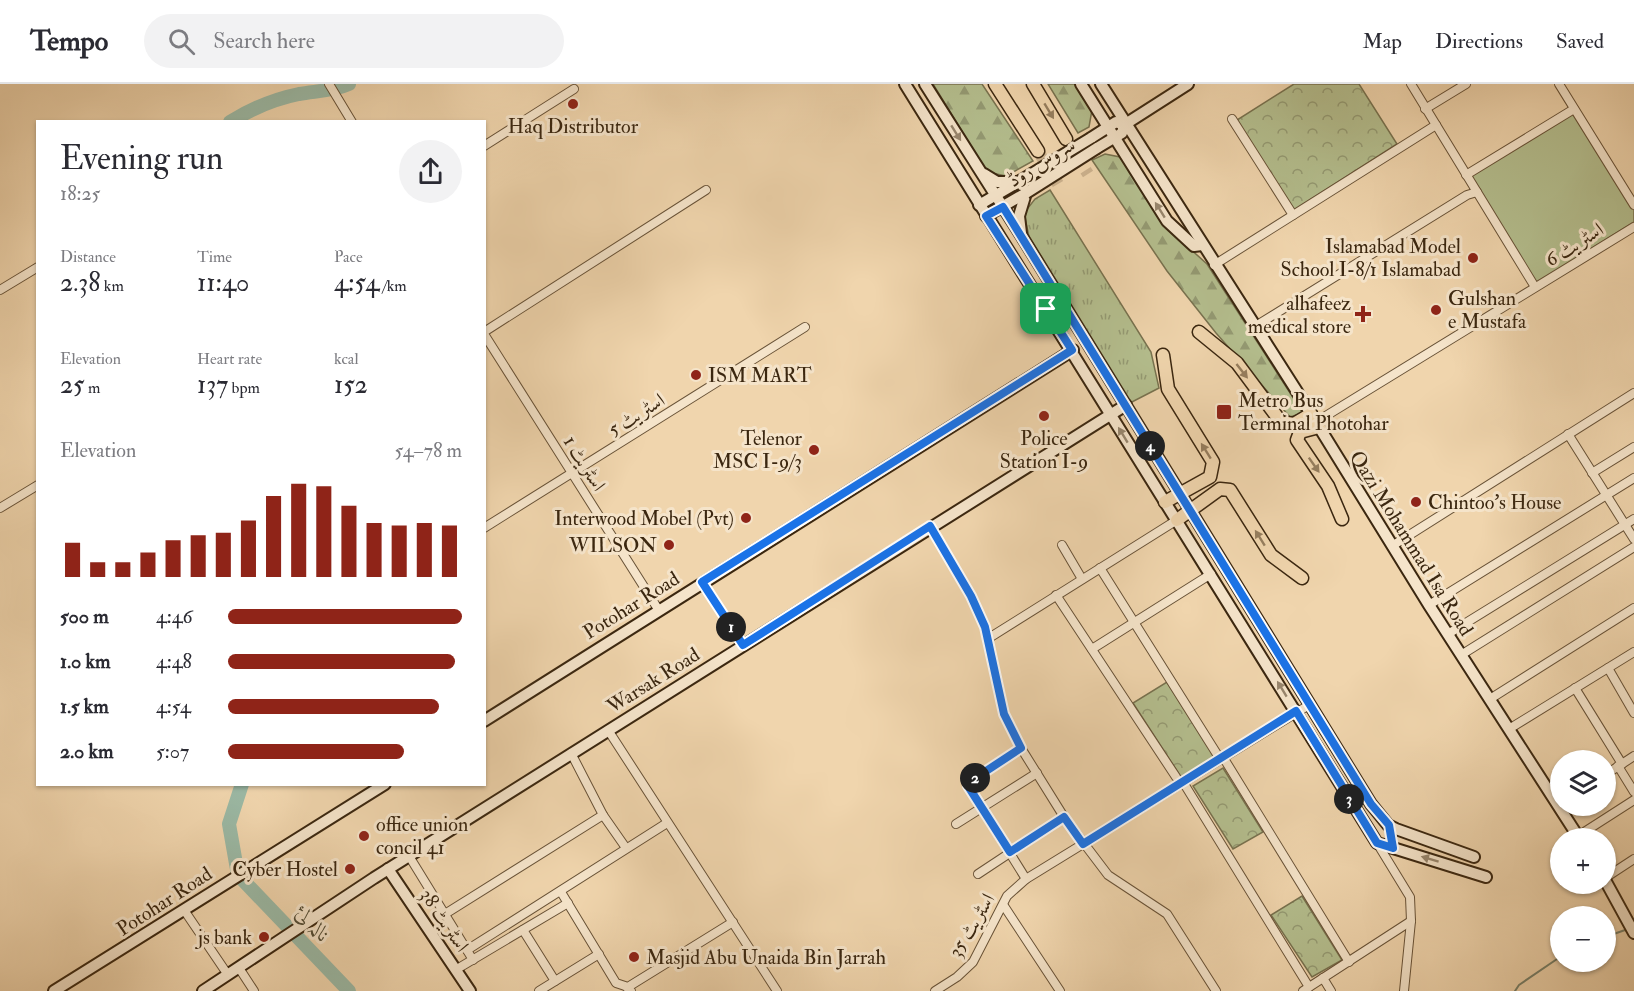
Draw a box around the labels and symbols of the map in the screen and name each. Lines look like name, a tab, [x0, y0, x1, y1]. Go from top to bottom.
marker: Haq Distributor	[566, 97, 580, 111]
one-way arrow	[1044, 103, 1055, 119]
place label: Haq Distributor	[508, 114, 639, 139]
one-way arrow	[950, 125, 962, 141]
street label: سروس روڈ	[1003, 132, 1080, 194]
one-way arrow	[1155, 202, 1166, 218]
street label: اسٹریٹ 6	[1541, 217, 1608, 272]
place label: Islamabad Model School I-8/1 Islamabad	[1281, 234, 1461, 282]
marker: Islamabad Model School I-8/1 Islamabad	[1466, 251, 1480, 265]
pin	[1020, 283, 1071, 334]
place label: Gulshan e Mustafa	[1448, 286, 1527, 334]
place label: alhafeez medical store	[1248, 291, 1351, 339]
marker: Gulshan e Mustafa	[1429, 303, 1443, 317]
marker: alhafeez medical store	[1356, 307, 1370, 321]
place label: ISM MART	[708, 363, 812, 388]
one-way arrow	[1236, 363, 1248, 378]
marker: ISM MART	[689, 368, 703, 382]
street label: اسٹریٹ 5	[603, 387, 669, 442]
place label: Metro Bus Terminal Photohar	[1238, 388, 1389, 436]
marker: Metro Bus Terminal Photohar	[1215, 403, 1233, 421]
marker: Police Station I-9	[1037, 409, 1051, 423]
place label: Telenor MSC I-9/3	[713, 426, 803, 474]
place label: Police Station I-9	[1000, 426, 1088, 474]
one-way arrow	[1118, 426, 1128, 443]
street label: اسٹریٹ 1	[558, 431, 611, 496]
pin: 4	[1135, 431, 1165, 461]
marker: Telenor MSC I-9/3	[807, 443, 821, 457]
one-way arrow	[1201, 443, 1212, 459]
street label: Qazi Mohammad Isa Road	[1344, 446, 1479, 641]
one-way arrow	[1308, 457, 1320, 473]
place label: Chintoo's House	[1428, 490, 1561, 515]
marker: Chintoo's House	[1409, 495, 1423, 509]
place label: Interwood Mobel (Pvt)	[554, 506, 734, 531]
marker: Interwood Mobel (Pvt)	[739, 511, 753, 525]
one-way arrow	[1255, 530, 1266, 546]
place label: WILSON	[568, 533, 657, 558]
marker: WILSON	[662, 538, 676, 552]
street label: Potohar Road	[578, 566, 684, 645]
pin: 1	[716, 612, 746, 642]
street label: Warsak Road	[601, 642, 705, 719]
one-way arrow	[1277, 680, 1287, 697]
pin: 2	[960, 763, 990, 793]
pin: 3	[1334, 784, 1364, 814]
place label: office union concil 41	[376, 812, 468, 860]
marker: office union concil 41	[357, 829, 371, 843]
one-way arrow	[1421, 854, 1439, 864]
place label: Cyber Hostel	[232, 857, 338, 882]
street label: Potohar Road	[112, 861, 217, 942]
marker: Cyber Hostel	[343, 862, 357, 876]
street label: اسٹریٹ 38	[414, 884, 475, 957]
street label: اسٹریٹ 35	[943, 889, 1000, 962]
water label: نالہ لئ	[288, 899, 336, 948]
place label: js bank	[194, 925, 252, 950]
marker: js bank	[257, 930, 271, 944]
place label: Masjid Abu Unaida Bin Jarrah	[646, 945, 886, 970]
marker: Masjid Abu Unaida Bin Jarrah	[627, 950, 641, 964]

